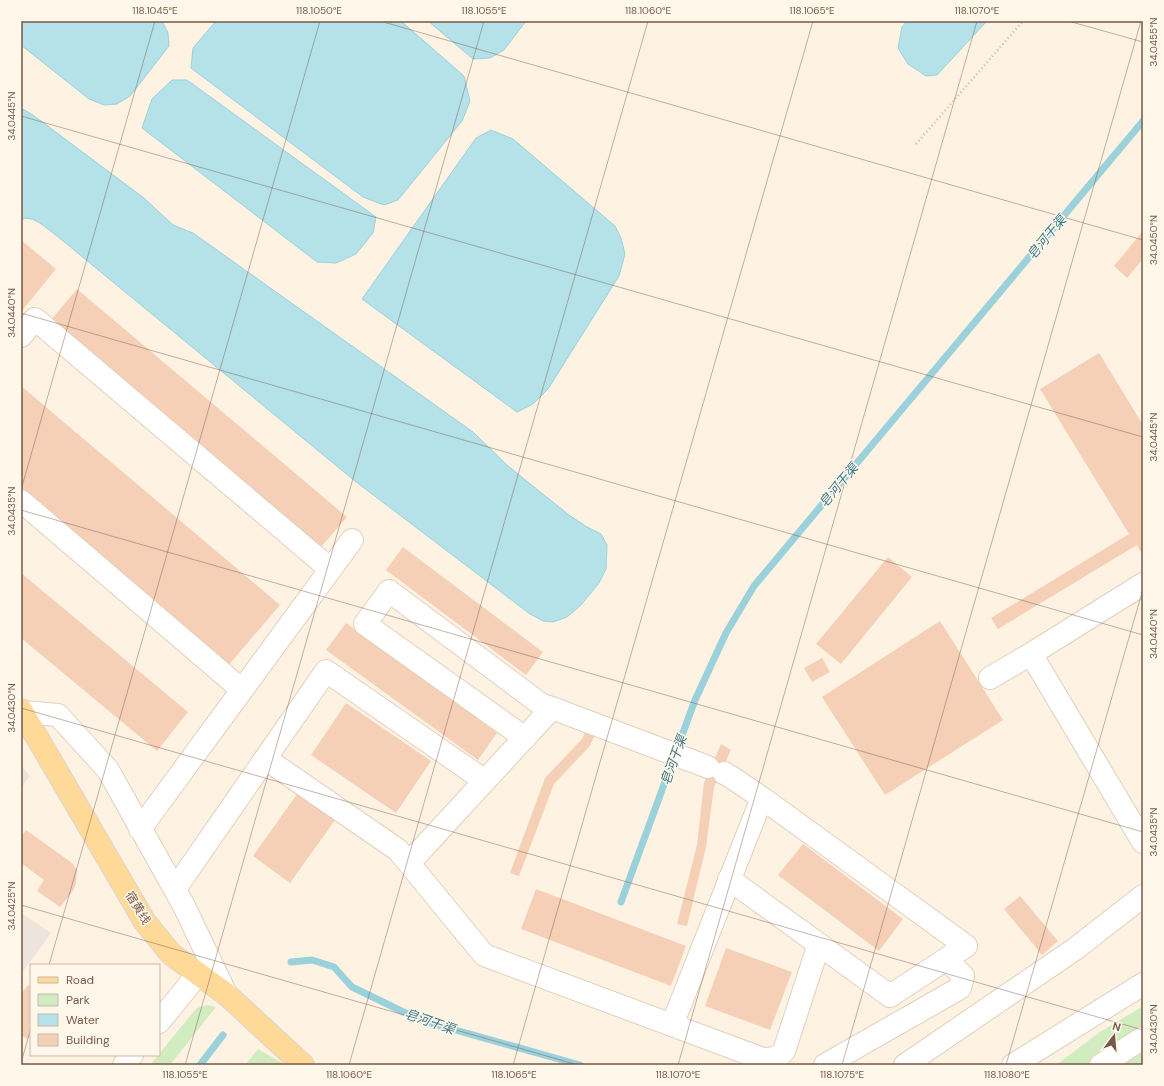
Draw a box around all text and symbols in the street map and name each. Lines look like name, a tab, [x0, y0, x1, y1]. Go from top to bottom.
text: 118.1045°E	[132, 4, 178, 17]
text: 118.1050°E	[296, 4, 342, 17]
text: 118.1055°E	[461, 4, 507, 17]
text: 118.1060°E	[625, 4, 671, 17]
text: 118.1065°E	[789, 4, 835, 17]
text: 118.1070°E	[954, 4, 1000, 17]
text: 34.0455°N	[1147, 17, 1160, 67]
text: 34.0445°N	[5, 91, 18, 140]
water label: 皂河干渠	[1023, 210, 1071, 263]
text: 34.0450°N	[1147, 215, 1160, 265]
text: 34.0440°N	[5, 288, 18, 338]
text: 34.0445°N	[1147, 412, 1160, 461]
water label: 皂河干渠	[815, 458, 863, 511]
text: 34.0435°N	[5, 487, 18, 535]
text: 34.0440°N	[1147, 609, 1160, 659]
text: 34.0430°N	[5, 683, 18, 733]
water label: 皂河干渠	[657, 731, 691, 788]
text: 34.0435°N	[1147, 808, 1160, 856]
text: 34.0425°N	[5, 882, 18, 930]
street label: 宿黄线	[122, 888, 154, 928]
legend	[30, 964, 160, 1056]
text: Road	[66, 972, 94, 988]
text: Park	[66, 992, 90, 1008]
text: 34.0430°N	[1147, 1004, 1160, 1054]
water label: 皂河干渠	[402, 1005, 459, 1039]
text: Water	[66, 1012, 100, 1028]
north arrow	[1094, 1016, 1134, 1056]
text: N	[1111, 1019, 1123, 1034]
text: Building	[66, 1032, 110, 1048]
text: 118.1055°E	[162, 1068, 208, 1081]
text: 118.1060°E	[326, 1068, 372, 1081]
text: 118.1065°E	[491, 1068, 537, 1081]
text: 118.1070°E	[655, 1068, 701, 1081]
text: 118.1075°E	[820, 1068, 864, 1081]
text: 118.1080°E	[984, 1068, 1030, 1081]

